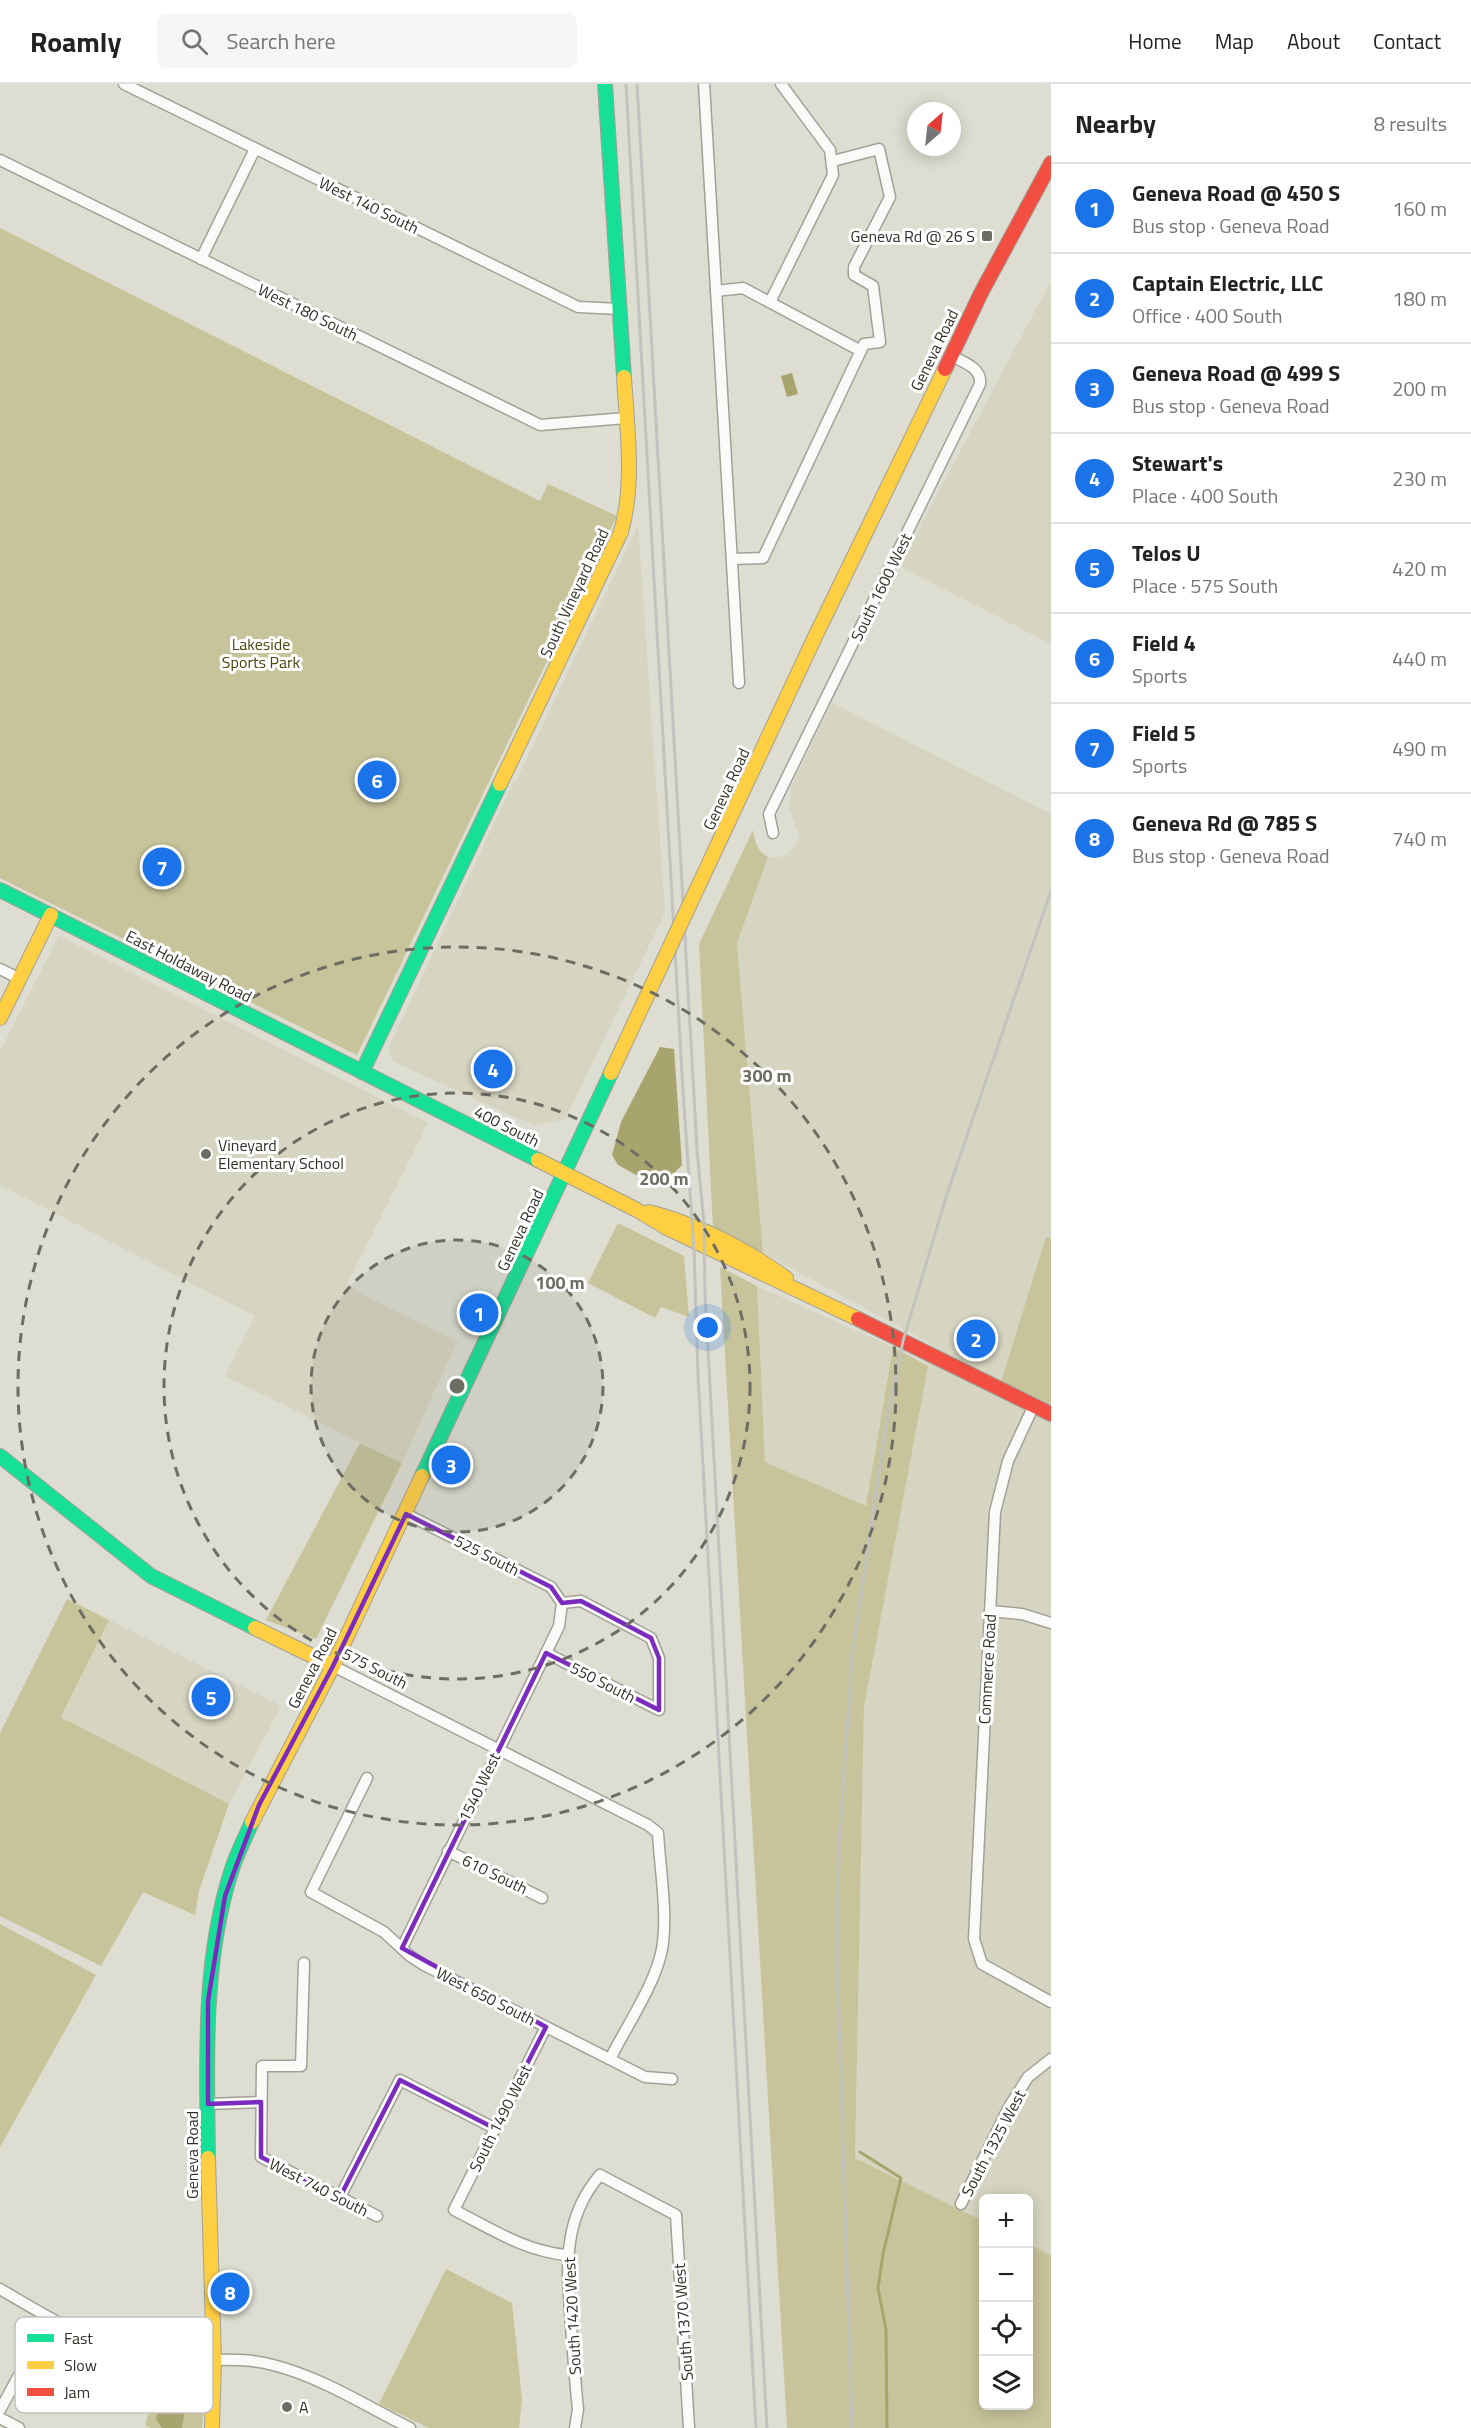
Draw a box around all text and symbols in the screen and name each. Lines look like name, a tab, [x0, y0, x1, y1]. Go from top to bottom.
search box	[157, 14, 577, 68]
text: Roamly	[30, 20, 121, 63]
text: Search here	[226, 24, 336, 58]
icon: search	[178, 25, 211, 58]
text: Home	[1128, 25, 1182, 57]
text: Map	[1215, 25, 1254, 57]
text: About	[1287, 25, 1340, 57]
text: Contact	[1373, 25, 1441, 57]
north arrow	[907, 102, 961, 156]
text: Nearby	[1075, 104, 1156, 143]
text: 8 results	[1374, 108, 1447, 139]
street label: West 140 South	[315, 170, 423, 240]
text: Geneva Road @ 450 S	[1132, 176, 1340, 210]
text: 1	[1089, 193, 1100, 224]
text: 160 m	[1392, 193, 1447, 224]
text: Bus stop · Geneva Road	[1132, 210, 1329, 241]
place label: Geneva Rd @ 26 S	[850, 224, 975, 248]
marker: Geneva Rd @ 26 S	[980, 229, 994, 243]
text: Captain Electric, LLC	[1132, 266, 1323, 300]
street label: West 180 South	[254, 277, 362, 347]
text: 2	[1089, 283, 1100, 314]
text: 180 m	[1392, 283, 1447, 314]
text: Office · 400 South	[1132, 300, 1282, 331]
street label: Geneva Road	[904, 305, 964, 395]
text: Geneva Road @ 499 S	[1132, 356, 1340, 390]
text: 3	[1089, 373, 1100, 404]
text: 200 m	[1392, 373, 1447, 404]
text: Bus stop · Geneva Road	[1132, 390, 1329, 421]
text: Stewart's	[1132, 446, 1223, 480]
text: 4	[1089, 463, 1100, 494]
text: 230 m	[1392, 463, 1447, 494]
text: Place · 400 South	[1132, 480, 1278, 511]
street label: South Vineyard Road	[533, 524, 615, 662]
street label: South 1600 West	[844, 529, 918, 645]
text: Telos U	[1132, 536, 1201, 570]
text: 5	[1089, 553, 1100, 584]
text: 420 m	[1392, 553, 1447, 584]
text: Place · 575 South	[1132, 570, 1278, 601]
text: Field 4	[1132, 626, 1196, 660]
park label: Lakeside Sports Park	[222, 632, 300, 674]
text: 6	[1089, 643, 1100, 674]
text: 440 m	[1392, 643, 1447, 674]
text: Sports	[1132, 660, 1187, 691]
text: Field 5	[1132, 716, 1196, 750]
text: 7	[1089, 733, 1100, 764]
text: 490 m	[1392, 733, 1447, 764]
street label: Geneva Road	[696, 744, 756, 834]
text: Sports	[1132, 750, 1187, 781]
pin: 6	[358, 758, 397, 802]
text: Geneva Rd @ 785 S	[1132, 806, 1317, 840]
text: 8	[1089, 823, 1100, 854]
text: 740 m	[1392, 823, 1447, 854]
text: Bus stop · Geneva Road	[1132, 840, 1329, 871]
pin: 7	[142, 844, 182, 890]
street label: East Holdaway Road	[122, 924, 256, 1008]
pin: 4	[474, 1046, 512, 1092]
text: 300 m	[742, 1062, 792, 1089]
street label: 400 South	[470, 1099, 544, 1153]
place label: Vineyard Elementary School	[218, 1133, 344, 1175]
marker: Vineyard Elementary School	[199, 1147, 213, 1161]
text: 200 m	[639, 1165, 689, 1192]
street label: Geneva Road	[490, 1185, 550, 1275]
text: 100 m	[535, 1269, 585, 1296]
pin: 1	[460, 1290, 498, 1336]
your location	[693, 1313, 722, 1342]
pin: 2	[956, 1316, 996, 1362]
centre of rings	[447, 1376, 467, 1396]
pin: 3	[432, 1442, 470, 1488]
street label: 525 South	[450, 1528, 524, 1582]
street label: Commerce Road	[972, 1613, 1002, 1725]
street label: Geneva Road	[281, 1623, 343, 1713]
street label: 575 South	[338, 1641, 412, 1695]
street label: 550 South	[566, 1655, 640, 1709]
pin: 5	[192, 1674, 230, 1720]
street label: 1540 West	[452, 1748, 506, 1826]
street label: 610 South	[458, 1848, 532, 1900]
street label: West 650 South	[432, 1961, 540, 2031]
street label: South 1490 West	[463, 2060, 538, 2176]
street label: South 1325 West	[955, 2085, 1031, 2201]
street label: Geneva Road	[180, 2111, 204, 2199]
street label: West 740 South	[265, 2152, 373, 2222]
map controls	[979, 2194, 1033, 2410]
button: +	[979, 2194, 1033, 2248]
button: −	[979, 2248, 1033, 2302]
street label: South 1420 West	[557, 2256, 587, 2375]
street label: South 1370 West	[667, 2262, 699, 2382]
pin: 8	[210, 2270, 250, 2314]
button: locate	[979, 2302, 1033, 2356]
legend	[15, 2317, 213, 2413]
text: Fast	[64, 2326, 93, 2350]
text: Slow	[64, 2353, 97, 2377]
button: layers	[979, 2356, 1033, 2410]
text: Jam	[64, 2380, 90, 2404]
place label: A	[299, 2395, 309, 2419]
marker: A	[280, 2400, 294, 2414]

